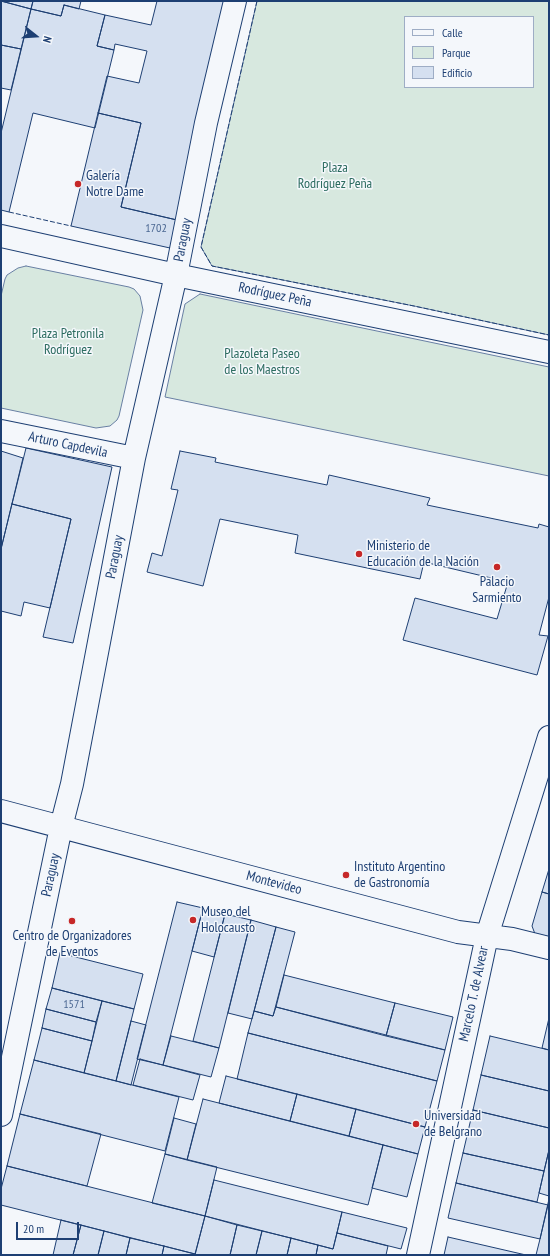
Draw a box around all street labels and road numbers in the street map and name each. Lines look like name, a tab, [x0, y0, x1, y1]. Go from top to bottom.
street label: Paraguay	[171, 217, 195, 263]
street label: Rodríguez Peña	[237, 279, 313, 311]
street label: Arturo Capdevila	[27, 428, 109, 462]
street label: Paraguay	[103, 534, 127, 580]
street label: Paraguay	[38, 852, 64, 898]
street label: Montevideo	[244, 868, 304, 898]
street label: Marcelo T. de Alvear	[456, 945, 492, 1043]

